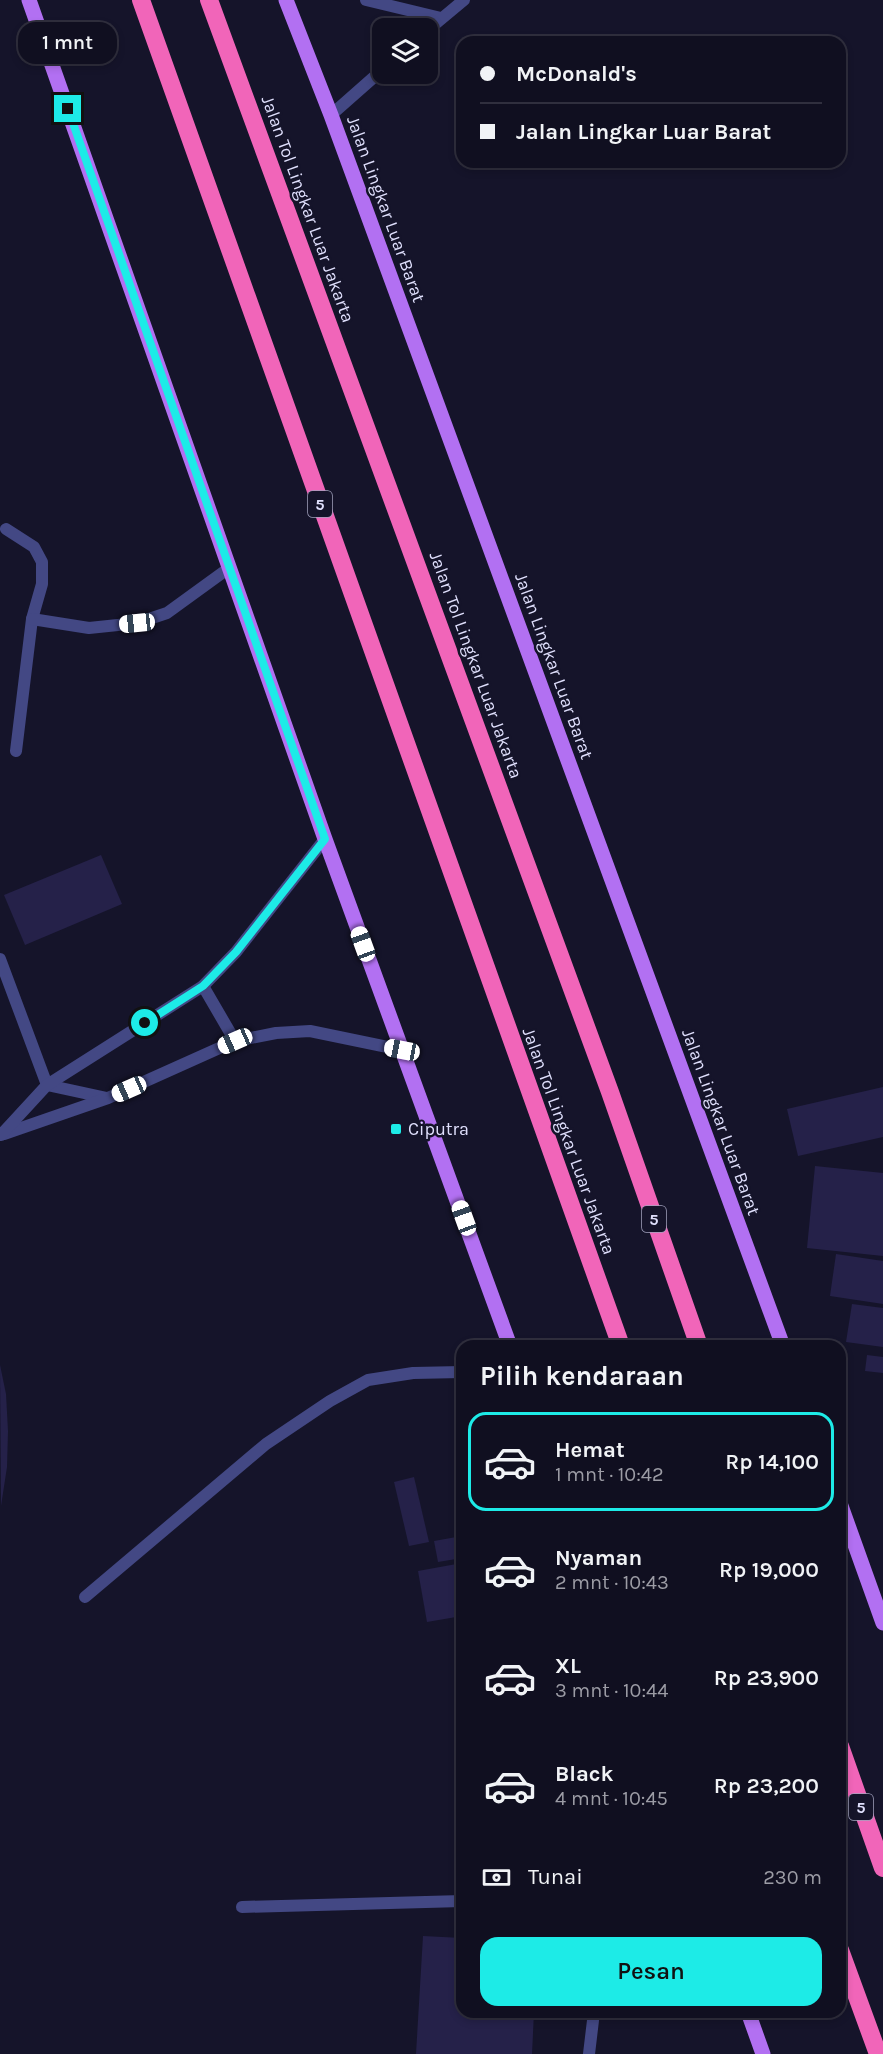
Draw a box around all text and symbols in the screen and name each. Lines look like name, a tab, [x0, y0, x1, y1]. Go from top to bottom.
map controls	[372, 18, 438, 84]
button: layers	[372, 18, 438, 84]
callout: 1 mnt	[19, 22, 118, 64]
text: 1 mnt	[42, 31, 93, 54]
text: McDonald's	[516, 61, 637, 87]
street label: Jalan Tol Lingkar Luar Jakarta	[257, 92, 359, 326]
route end	[54, 95, 81, 122]
street label: Jalan Lingkar Luar Barat	[342, 113, 430, 306]
text: Jalan Lingkar Luar Barat	[516, 119, 771, 145]
road number: 5	[308, 491, 332, 517]
street label: Jalan Tol Lingkar Luar Jakarta	[425, 548, 527, 782]
street label: Jalan Lingkar Luar Barat	[510, 570, 598, 763]
car	[118, 612, 156, 634]
car	[348, 924, 378, 964]
route start	[131, 1009, 158, 1036]
street label: Jalan Tol Lingkar Luar Jakarta	[518, 1024, 620, 1258]
car	[215, 1025, 255, 1057]
street label: Jalan Lingkar Luar Barat	[677, 1026, 765, 1219]
car	[383, 1038, 421, 1062]
car	[109, 1073, 149, 1105]
place label: Ciputra	[408, 1118, 469, 1140]
marker: Ciputra	[389, 1122, 403, 1136]
car	[449, 1198, 479, 1238]
road number: 5	[642, 1206, 666, 1232]
text: Pilih kendaraan	[480, 1360, 684, 1392]
icon: car	[483, 1435, 537, 1489]
text: Hemat	[555, 1437, 625, 1463]
text: Rp 14,100	[725, 1449, 819, 1475]
text: 1 mnt · 10:42	[555, 1463, 664, 1486]
icon: car	[483, 1543, 537, 1597]
text: Nyaman	[555, 1545, 642, 1571]
text: Rp 19,000	[719, 1557, 819, 1583]
text: 2 mnt · 10:43	[555, 1571, 669, 1594]
icon: car	[483, 1651, 537, 1705]
text: XL	[555, 1653, 581, 1679]
text: Rp 23,900	[714, 1665, 819, 1691]
text: 3 mnt · 10:44	[555, 1679, 668, 1702]
icon: car	[483, 1759, 537, 1813]
text: Black	[555, 1761, 614, 1787]
text: Rp 23,200	[714, 1773, 819, 1799]
text: 4 mnt · 10:45	[555, 1787, 668, 1810]
road number: 5	[849, 1794, 873, 1820]
icon: cash	[480, 1861, 513, 1894]
text: Tunai	[528, 1864, 583, 1890]
text: 230 m	[763, 1866, 822, 1889]
button: Pesan	[480, 1937, 822, 2006]

